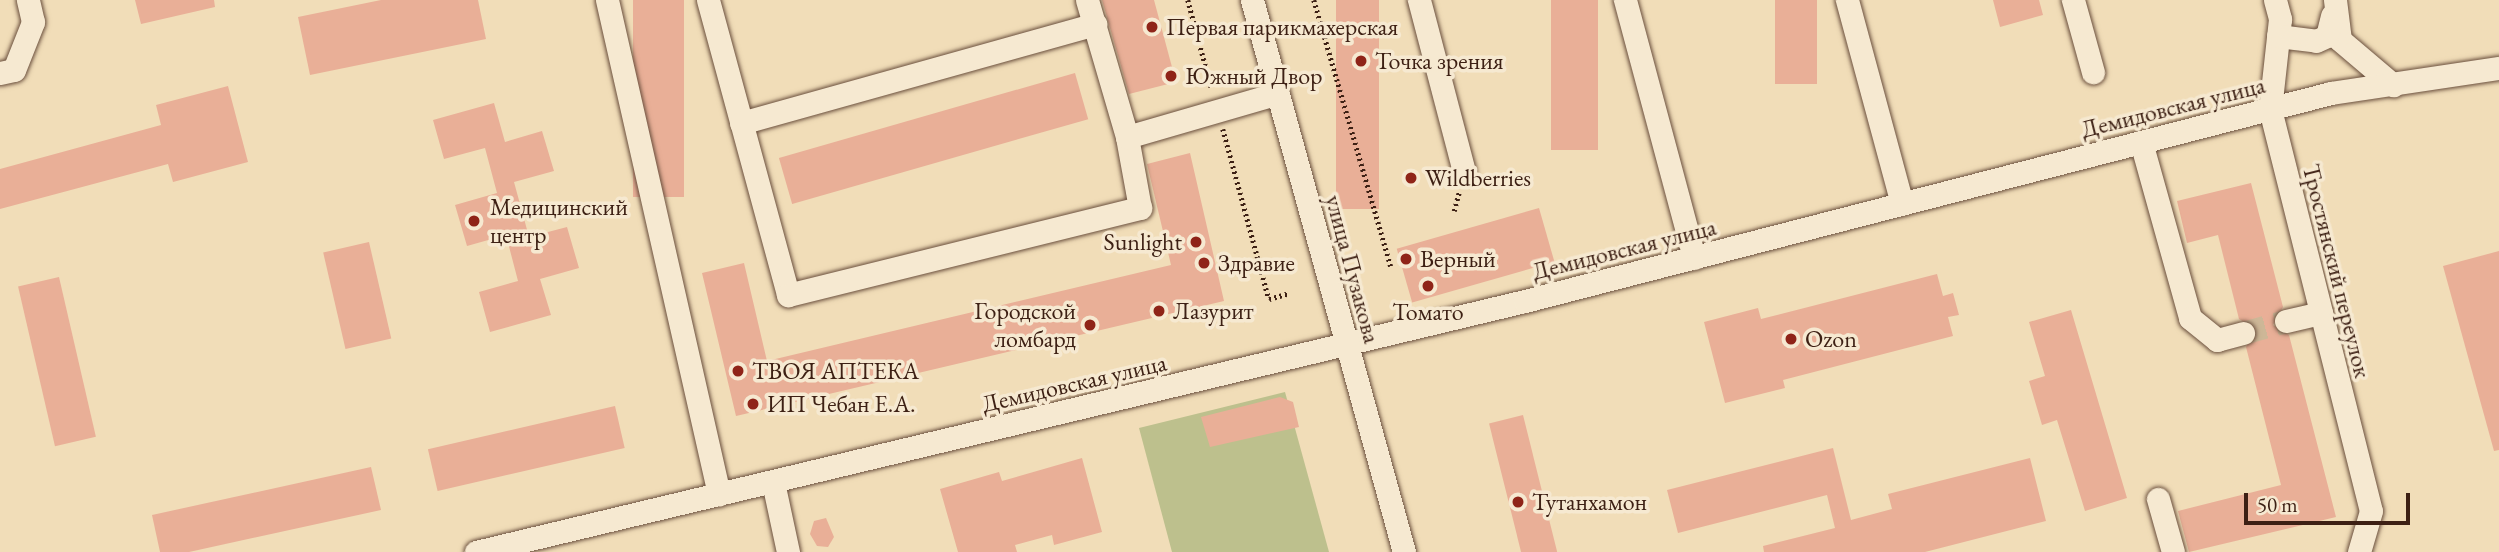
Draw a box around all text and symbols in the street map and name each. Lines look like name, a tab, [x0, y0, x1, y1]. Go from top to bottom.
place label: Первая парикмахерская	[1166, 13, 1398, 41]
marker: Первая парикмахерская	[1144, 19, 1160, 35]
place label: Точка зрения	[1375, 47, 1504, 75]
marker: Точка зрения	[1353, 53, 1369, 69]
place label: Южный Двор	[1185, 62, 1323, 90]
marker: Южный Двор	[1163, 68, 1179, 84]
street label: Демидовская улица	[2078, 70, 2268, 144]
street label: Тростянский переулок	[2296, 161, 2378, 381]
place label: Wildberries	[1425, 164, 1531, 192]
marker: Wildberries	[1403, 170, 1419, 186]
street label: улица Пузакова	[1319, 192, 1387, 346]
place label: Медицинский центр	[490, 193, 628, 249]
marker: Медицинский центр	[464, 211, 484, 231]
street label: Демидовская улица	[1529, 212, 1719, 286]
place label: Sunlight	[1104, 228, 1182, 256]
marker: Sunlight	[1188, 234, 1204, 250]
place label: Верный	[1420, 245, 1496, 273]
place label: Здравие	[1218, 249, 1295, 277]
marker: Верный	[1398, 251, 1414, 267]
marker: Здравие	[1196, 255, 1212, 271]
marker: Томато	[1420, 278, 1436, 294]
place label: Городской ломбард	[974, 297, 1076, 353]
place label: Лазурит	[1173, 297, 1254, 325]
place label: Томато	[1392, 298, 1464, 326]
marker: Лазурит	[1151, 303, 1167, 319]
marker: Городской ломбард	[1082, 317, 1098, 333]
place label: Ozon	[1805, 325, 1857, 353]
marker: Ozon	[1783, 331, 1799, 347]
street label: Демидовская улица	[979, 348, 1169, 418]
place label: ТВОЯ АПТЕКА	[752, 357, 919, 385]
marker: ТВОЯ АПТЕКА	[730, 363, 746, 379]
place label: ИП Чебан Е.А.	[767, 390, 916, 418]
marker: ИП Чебан Е.А.	[745, 396, 761, 412]
scale bar	[2247, 478, 2413, 522]
place label: Тутанхамон	[1532, 488, 1647, 516]
text: 50 m	[2257, 491, 2298, 518]
marker: Тутанхамон	[1510, 494, 1526, 510]

